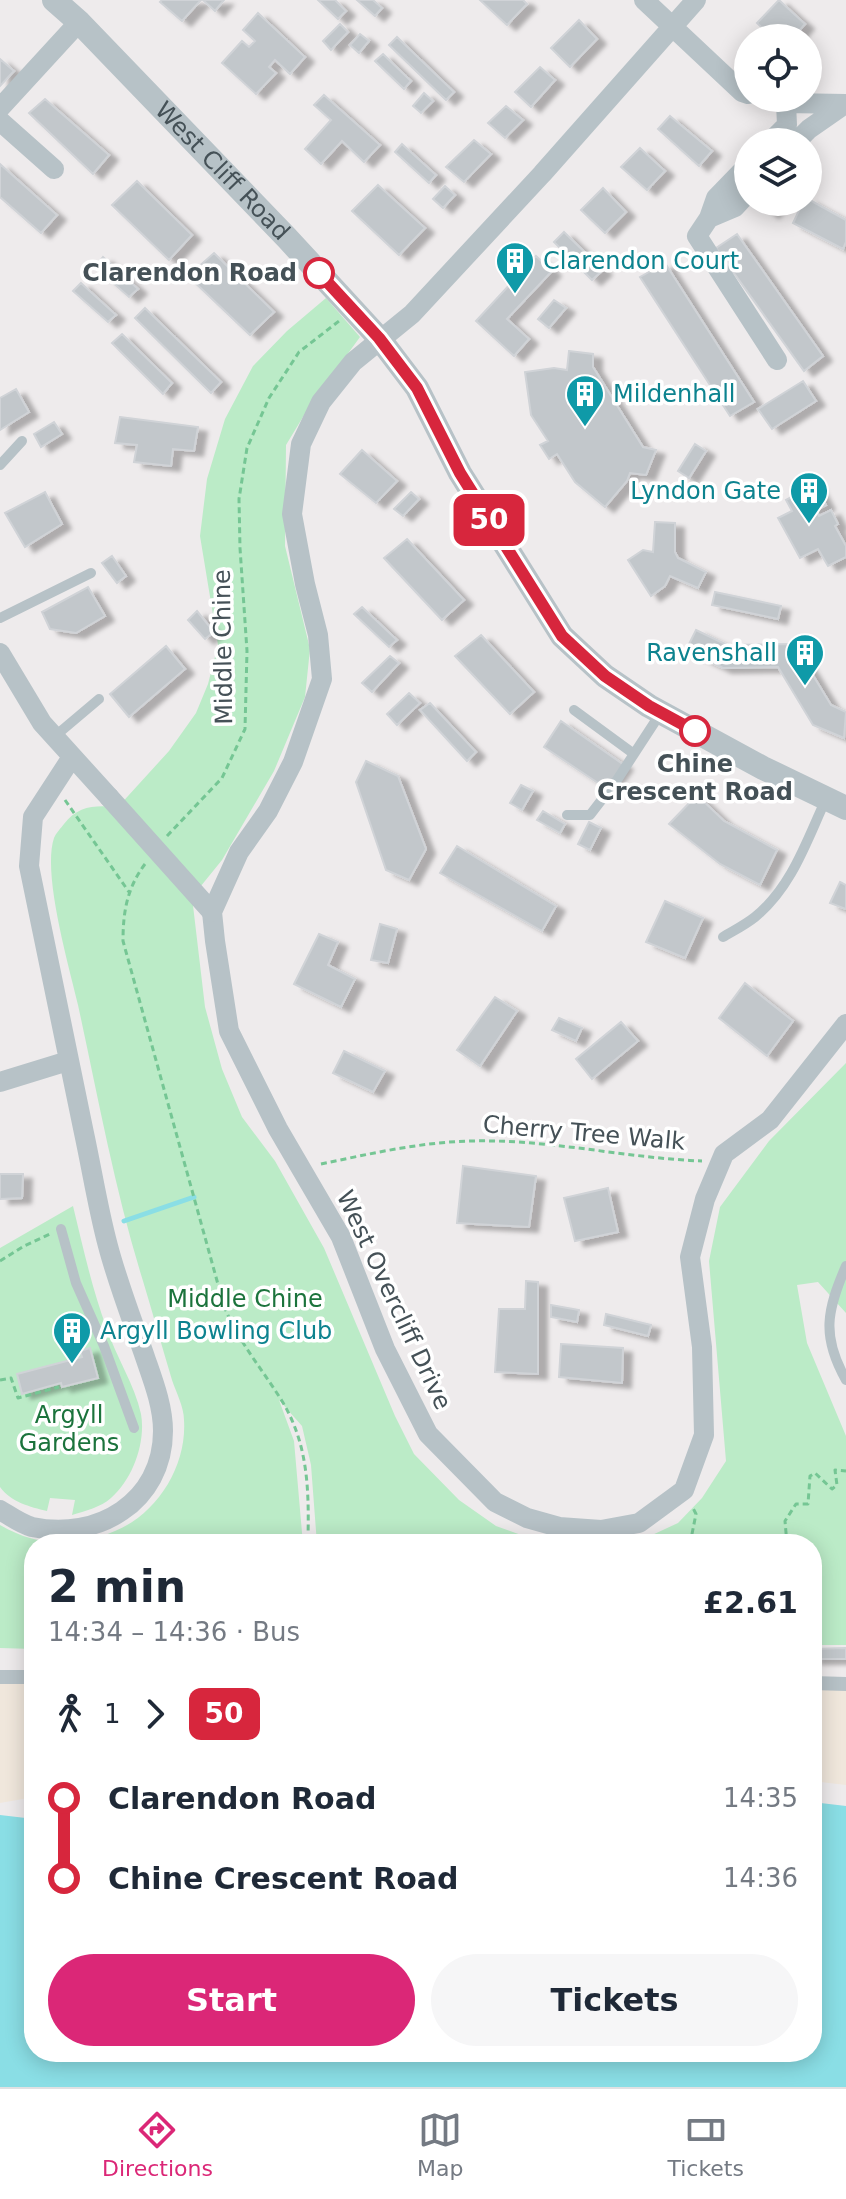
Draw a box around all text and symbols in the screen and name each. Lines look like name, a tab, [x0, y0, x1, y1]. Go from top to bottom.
map controls	[734, 24, 822, 216]
button: locate	[734, 24, 822, 112]
street label: West Cliff Road	[149, 96, 295, 246]
button: layers	[734, 128, 822, 216]
building icon: Clarendon Court	[494, 240, 536, 295]
place label: Clarendon Court	[543, 247, 739, 275]
marker: Clarendon Road	[304, 258, 334, 288]
place label: Clarendon Road	[82, 259, 297, 287]
building icon: Mildenhall	[564, 373, 606, 428]
place label: Mildenhall	[613, 380, 736, 408]
building icon: Lyndon Gate	[788, 470, 830, 525]
place label: Lyndon Gate	[630, 477, 781, 505]
line badge: 50	[453, 494, 525, 546]
text: 50	[470, 503, 508, 536]
street label: Middle Chine	[208, 569, 238, 725]
building icon: Ravenshall	[784, 632, 826, 687]
place label: Ravenshall	[646, 639, 777, 667]
marker: Chine Crescent Road	[680, 716, 710, 746]
place label: Chine Crescent Road	[597, 750, 793, 806]
street label: Cherry Tree Walk	[482, 1110, 686, 1156]
street label: West Overcliff Drive	[331, 1186, 457, 1414]
park label: Middle Chine	[167, 1285, 323, 1313]
building icon: Argyll Bowling Club	[51, 1310, 93, 1365]
place label: Argyll Bowling Club	[100, 1317, 332, 1345]
park label: Argyll Gardens	[19, 1401, 119, 1457]
text: 2 min	[48, 1561, 186, 1612]
text: £2.61	[703, 1585, 798, 1620]
text: 14:34 – 14:36 · Bus	[48, 1617, 300, 1647]
icon: walk	[48, 1692, 92, 1736]
icon: forward	[133, 1692, 177, 1736]
text: 50	[205, 1697, 244, 1730]
text: 1	[104, 1699, 121, 1729]
text: Clarendon Road	[108, 1781, 376, 1816]
text: 14:35	[723, 1783, 798, 1813]
text: Chine Crescent Road	[108, 1861, 459, 1896]
text: 14:36	[723, 1863, 798, 1893]
button: Start	[48, 1954, 415, 2046]
button: Tickets	[431, 1954, 798, 2046]
tab: Directions	[102, 2108, 213, 2181]
tab: Map	[417, 2108, 463, 2181]
tab: Tickets	[667, 2108, 744, 2181]

